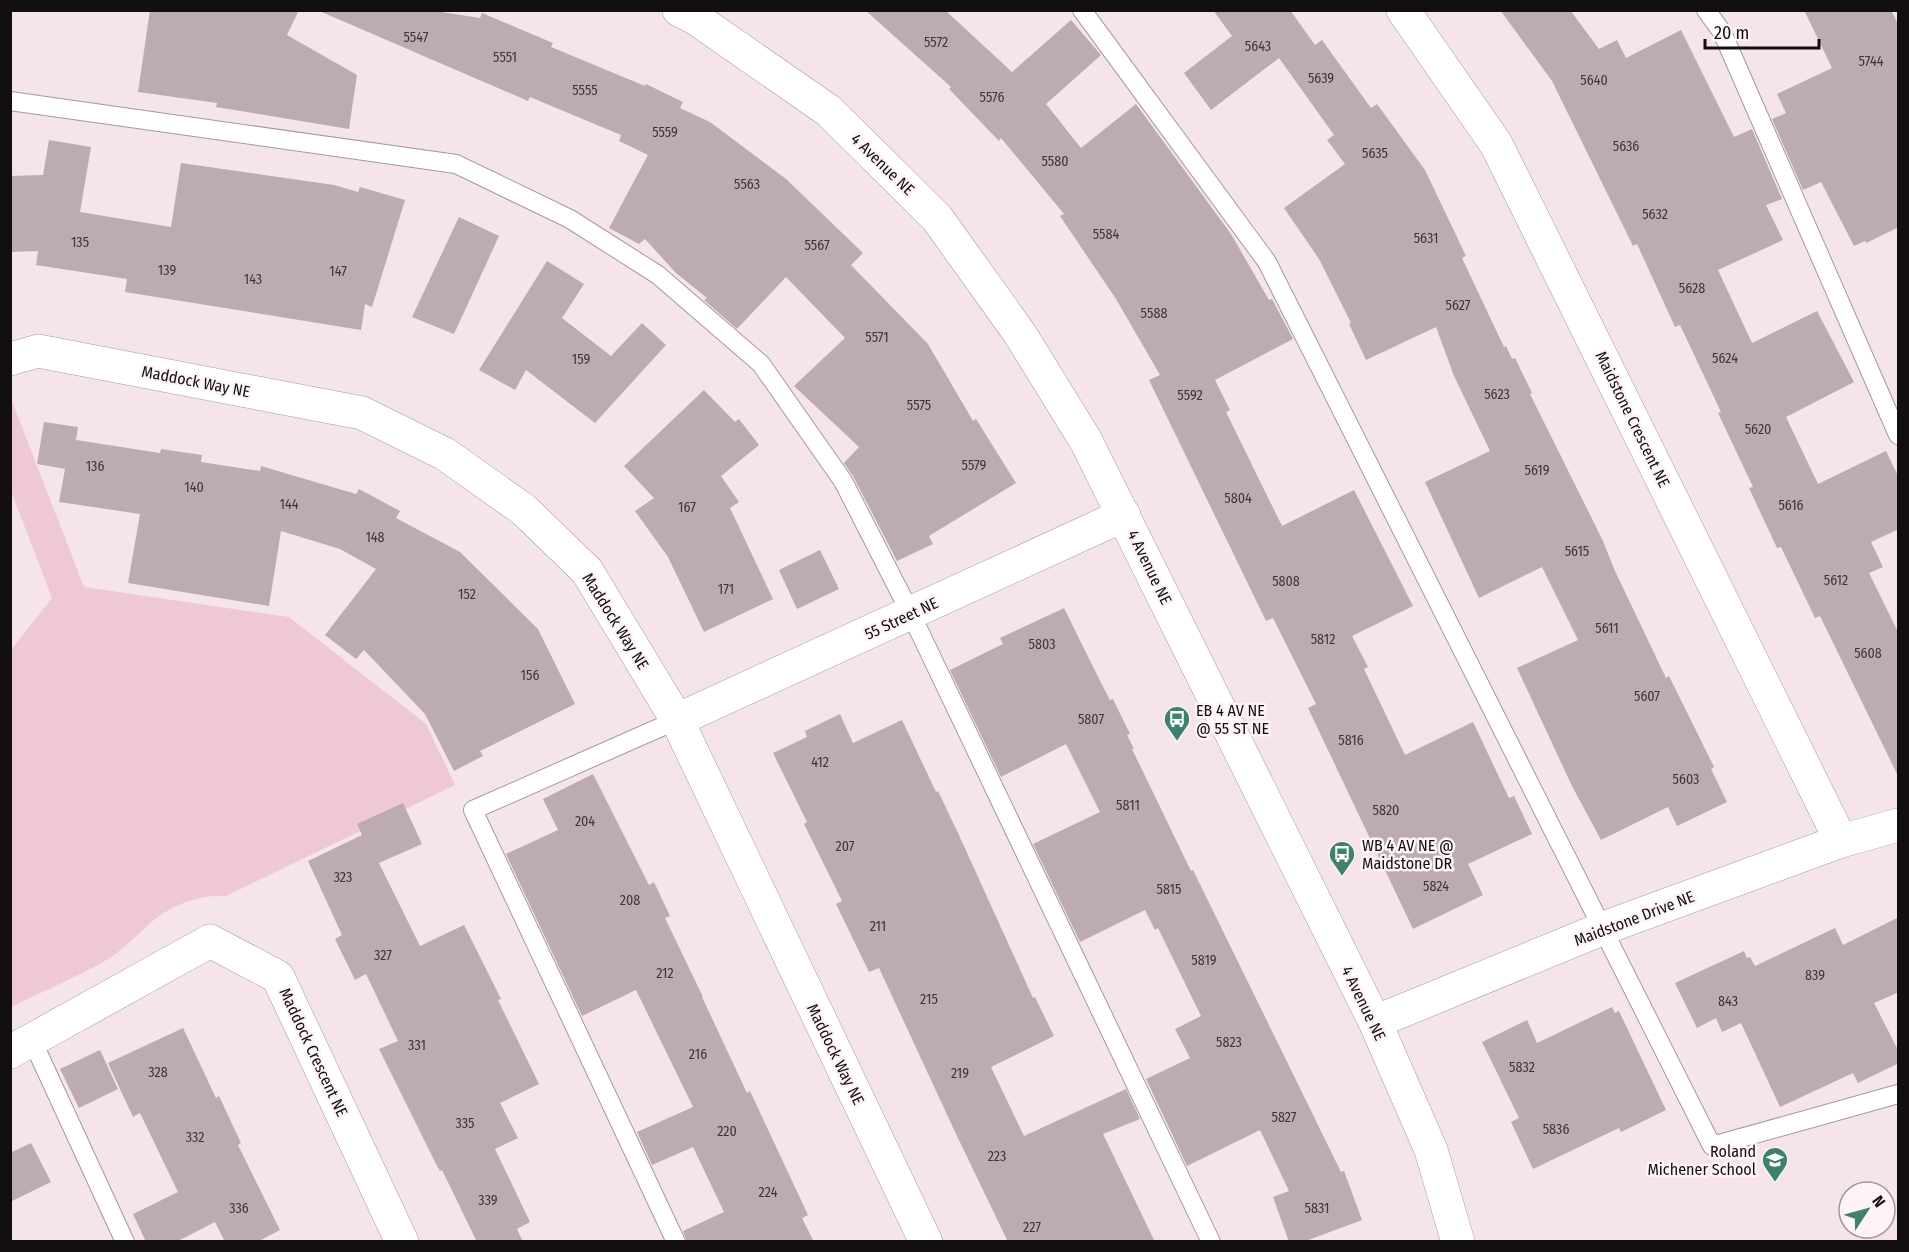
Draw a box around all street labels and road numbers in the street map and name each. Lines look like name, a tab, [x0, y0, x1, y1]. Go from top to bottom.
street label: 4 Avenue NE	[847, 130, 918, 199]
street label: Maidstone Crescent NE	[1591, 348, 1674, 490]
street label: Maddock Way NE	[140, 362, 252, 401]
street label: 4 Avenue NE	[1123, 527, 1176, 608]
street label: Maddock Way NE	[578, 570, 653, 673]
street label: 55 Street NE	[862, 593, 941, 644]
street label: Maidstone Drive NE	[1571, 887, 1697, 950]
street label: 4 Avenue NE	[1337, 963, 1390, 1044]
street label: Maddock Crescent NE	[275, 985, 352, 1120]
street label: Maddock Way NE	[803, 1001, 868, 1108]

